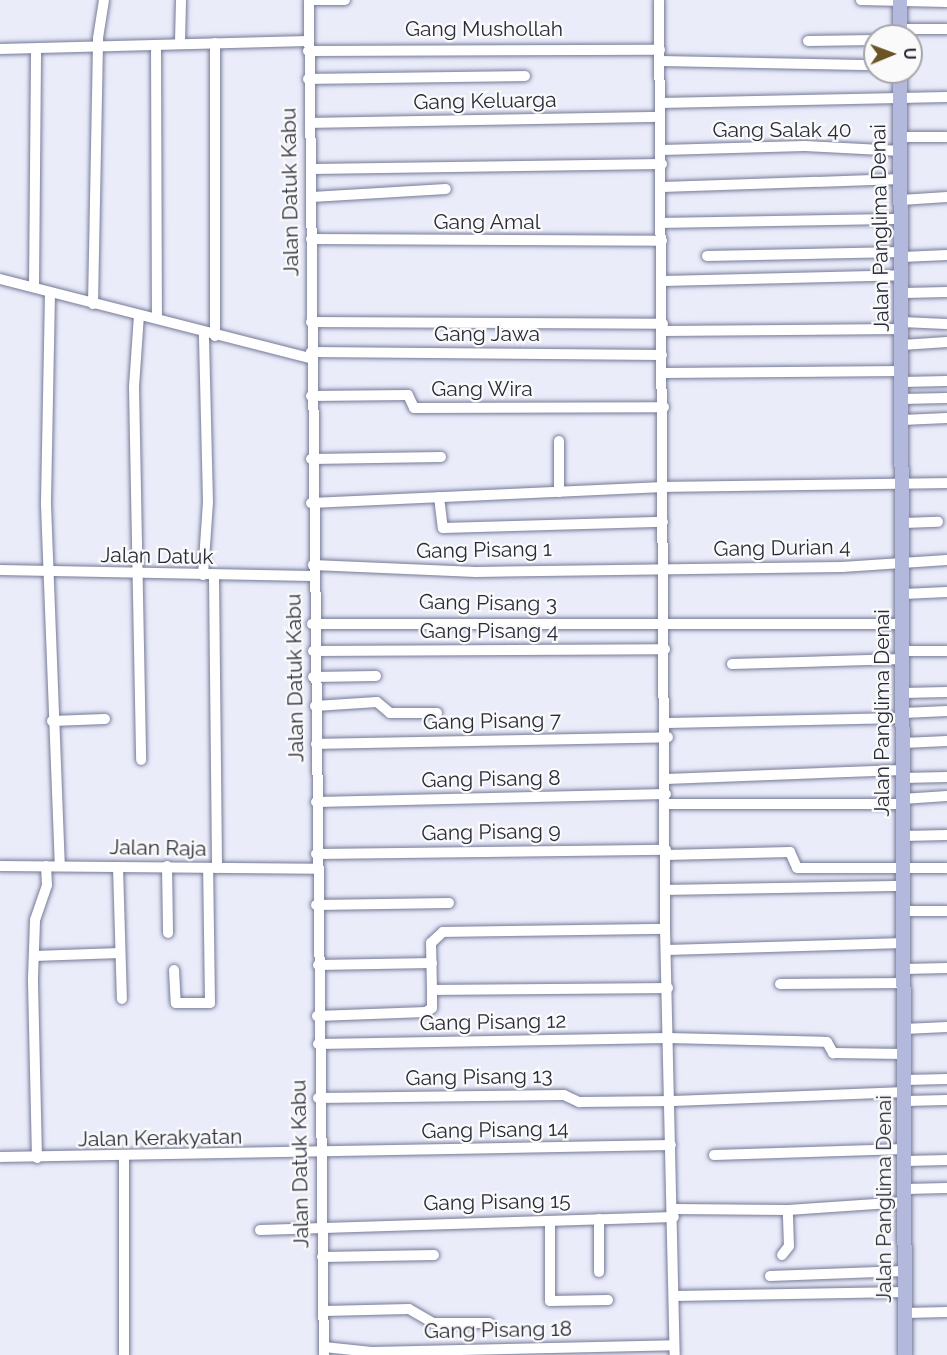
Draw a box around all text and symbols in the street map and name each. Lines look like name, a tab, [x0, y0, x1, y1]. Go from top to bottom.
street label: Gang Mushollah	[405, 16, 563, 42]
north arrow	[863, 24, 923, 84]
text: U	[900, 48, 919, 60]
street label: Gang Keluarga	[413, 87, 557, 115]
street label: Jalan Datuk Kabu	[276, 107, 304, 277]
street label: Gang Salak 40	[712, 117, 852, 143]
street label: Jalan Panglima Denai	[866, 124, 894, 332]
street label: Gang Amal	[433, 209, 541, 235]
street label: Gang Jawa	[434, 321, 540, 347]
street label: Gang Wira	[431, 376, 533, 402]
street label: Gang Durian 4	[713, 534, 851, 562]
street label: Gang Pisang 1	[416, 536, 552, 564]
street label: Jalan Datuk	[100, 542, 214, 570]
street label: Gang Pisang 3	[419, 589, 557, 617]
street label: Jalan Datuk Kabu	[281, 593, 309, 763]
street label: Jalan Panglima Denai	[869, 609, 895, 817]
street label: Gang Pisang 4	[420, 618, 558, 644]
street label: Gang Pisang 7	[423, 707, 561, 735]
street label: Gang Pisang 8	[421, 765, 561, 793]
street label: Gang Pisang 9	[421, 818, 561, 846]
street label: Jalan Raja	[109, 835, 207, 861]
street label: Gang Pisang 12	[419, 1008, 567, 1036]
street label: Gang Pisang 13	[405, 1063, 553, 1091]
street label: Jalan Datuk Kabu	[286, 1079, 314, 1249]
street label: Jalan Panglima Denai	[871, 1095, 897, 1303]
street label: Gang Pisang 14	[421, 1116, 569, 1144]
street label: Jalan Kerakyatan	[78, 1124, 242, 1152]
street label: Gang Pisang 15	[423, 1188, 571, 1216]
street label: Gang Pisang 18	[424, 1316, 572, 1344]

